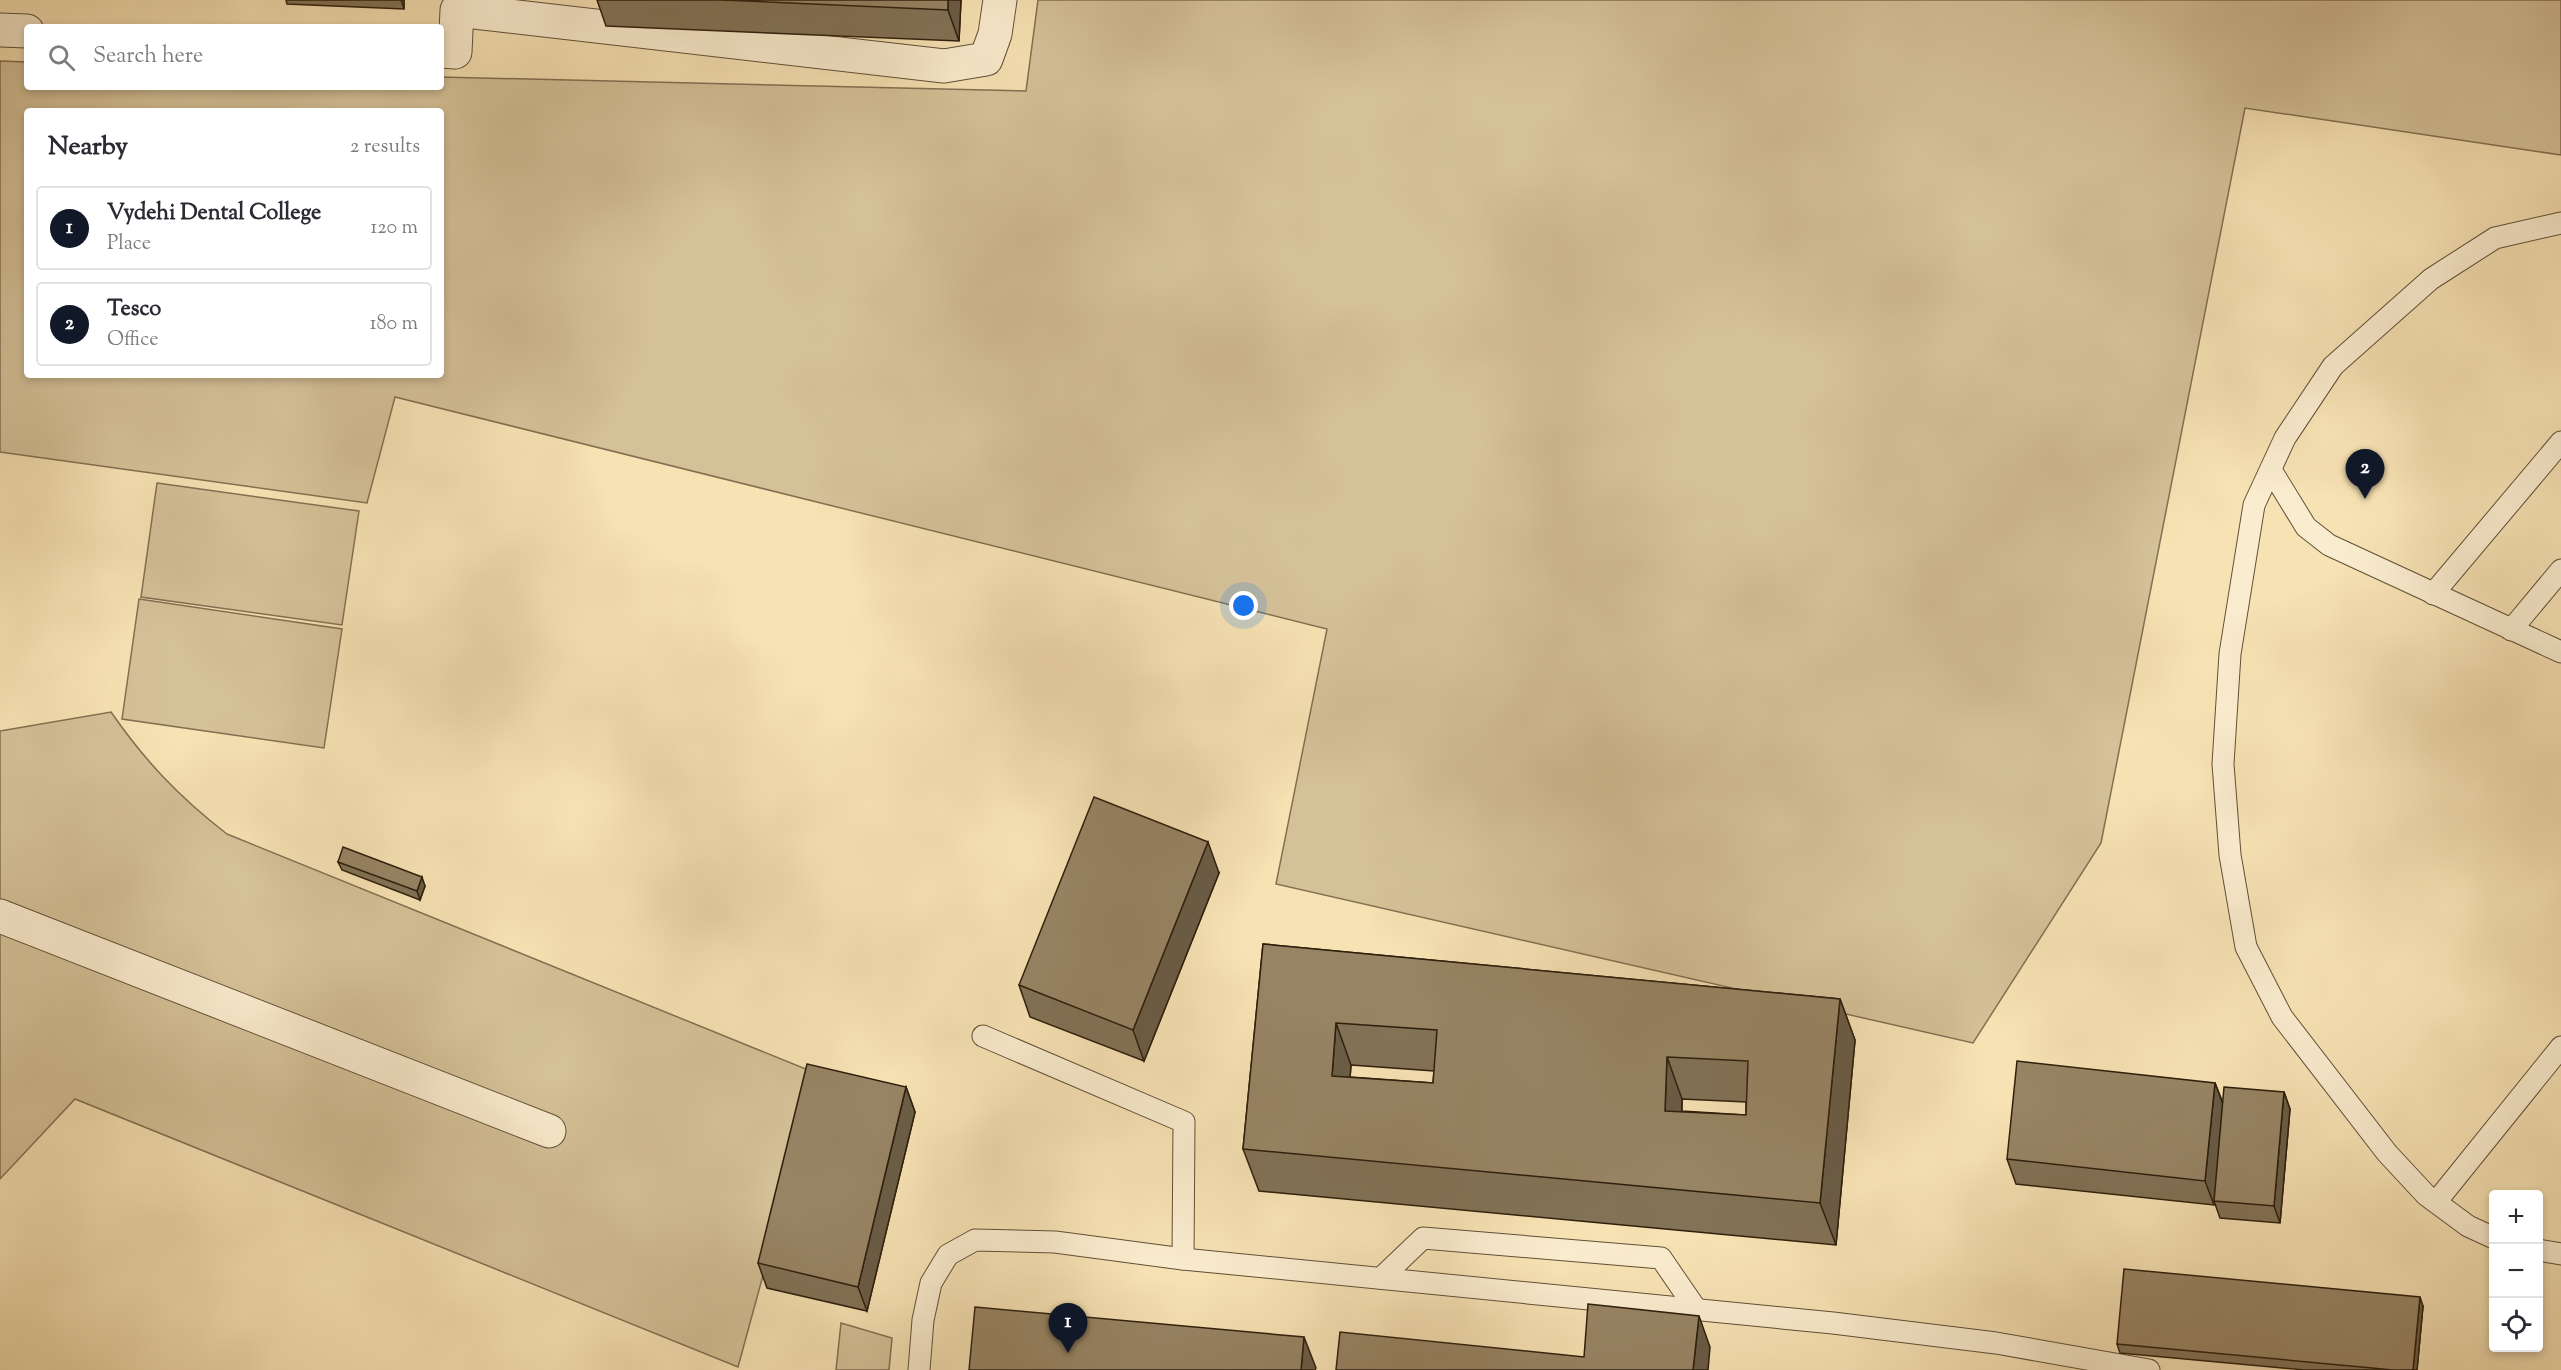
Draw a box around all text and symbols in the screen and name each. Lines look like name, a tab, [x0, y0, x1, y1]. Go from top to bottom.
search box	[24, 24, 444, 90]
icon: search	[45, 41, 78, 74]
text: Search here	[93, 41, 203, 73]
text: Nearby	[48, 129, 128, 166]
text: 2 results	[350, 133, 420, 162]
text: Vydehi Dental College	[107, 198, 321, 230]
text: 1	[66, 214, 73, 243]
text: 120 m	[370, 214, 418, 243]
text: Place	[107, 230, 151, 259]
text: Tesco	[107, 294, 161, 326]
text: 2	[65, 310, 74, 339]
text: 180 m	[370, 310, 418, 339]
text: Office	[107, 326, 159, 355]
pin: 2	[2346, 450, 2384, 499]
your location	[1229, 591, 1258, 620]
map controls	[2489, 1190, 2543, 1352]
button: +	[2489, 1190, 2543, 1244]
button: −	[2489, 1244, 2543, 1298]
button: locate	[2489, 1298, 2543, 1352]
pin: 1	[1048, 1304, 1088, 1353]

